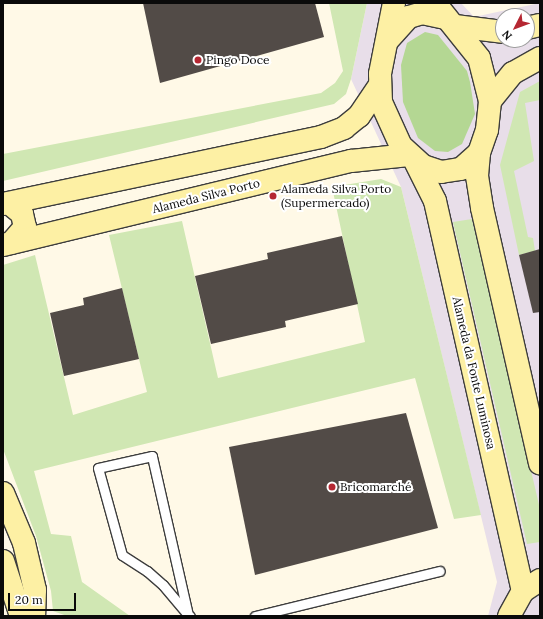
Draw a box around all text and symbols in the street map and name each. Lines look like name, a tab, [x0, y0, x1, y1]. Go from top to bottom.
north arrow	[495, 8, 535, 48]
text: N	[499, 28, 515, 43]
place label: Pingo Doce	[206, 53, 269, 67]
marker: Pingo Doce	[193, 55, 203, 65]
street label: Alameda Silva Porto	[151, 176, 261, 216]
place label: Alameda Silva Porto (Supermercado)	[281, 182, 391, 210]
marker: Alameda Silva Porto (Supermercado)	[268, 191, 278, 201]
street label: Alameda da Fonte Luminosa	[449, 295, 499, 451]
place label: Bricomarché	[340, 480, 411, 494]
marker: Bricomarché	[327, 482, 337, 492]
scale bar	[10, 585, 78, 611]
text: 20 m	[15, 592, 43, 607]

